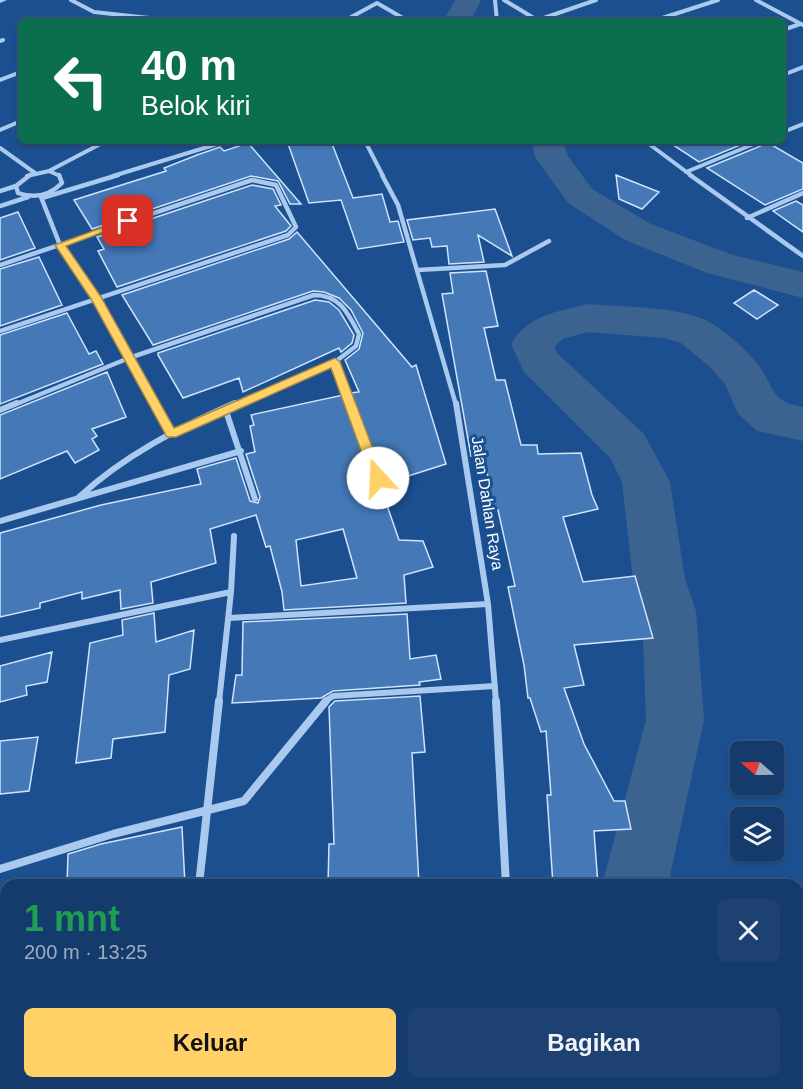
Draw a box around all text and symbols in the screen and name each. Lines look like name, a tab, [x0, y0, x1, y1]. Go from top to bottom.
icon: left	[42, 42, 120, 120]
text: 40 m	[141, 42, 237, 89]
text: Belok kiri	[141, 91, 251, 121]
pin	[102, 195, 153, 246]
icon: arrive	[111, 204, 144, 237]
street label: Jalan Dahlan Raya	[469, 435, 506, 571]
position arrow	[346, 446, 410, 510]
north arrow	[730, 741, 784, 795]
map controls	[730, 741, 784, 861]
button: layers	[730, 807, 784, 861]
text: 1 mnt	[24, 898, 120, 939]
button: close	[717, 899, 780, 962]
text: 200 m · 13:25	[24, 941, 147, 963]
button: Keluar	[24, 1008, 396, 1077]
button: Bagikan	[408, 1008, 780, 1077]

